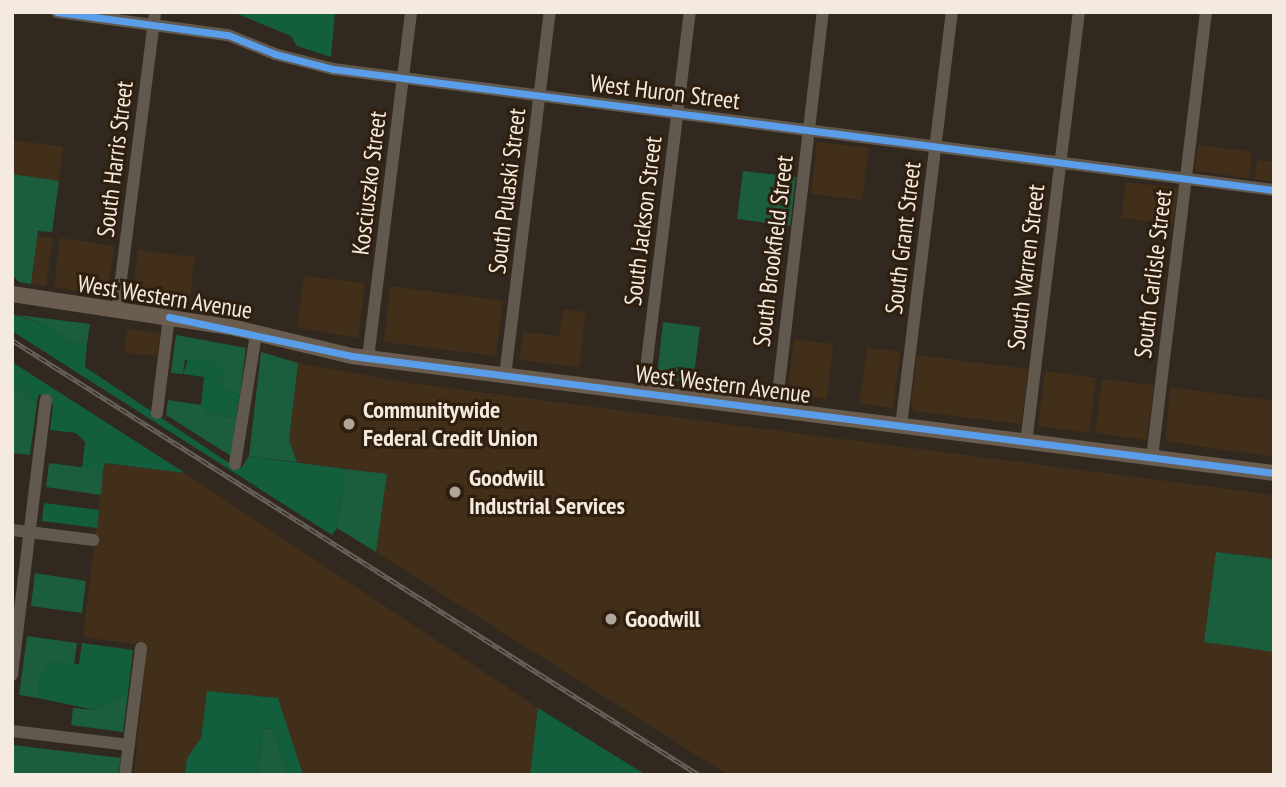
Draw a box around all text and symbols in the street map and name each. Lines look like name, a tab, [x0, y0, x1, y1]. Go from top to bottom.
street label: West Huron Street	[589, 69, 741, 115]
street label: South Harris Street	[91, 79, 139, 239]
street label: South Pulaski Street	[483, 107, 531, 275]
street label: Kosciuszko Street	[346, 110, 392, 256]
street label: South Jackson Street	[618, 135, 668, 307]
street label: South Brookfield Street	[747, 154, 799, 348]
street label: South Grant Street	[879, 160, 927, 316]
street label: South Warren Street	[1002, 183, 1050, 351]
street label: South Carlisle Street	[1128, 188, 1178, 360]
street label: West Western Avenue	[75, 269, 255, 325]
street label: West Western Avenue	[633, 359, 813, 409]
place label: Communitywide Federal Credit Union	[363, 396, 538, 452]
marker: Communitywide Federal Credit Union	[341, 416, 357, 432]
place label: Goodwill Industrial Services	[469, 464, 625, 520]
marker: Goodwill Industrial Services	[447, 484, 463, 500]
place label: Goodwill	[625, 605, 700, 633]
marker: Goodwill	[603, 611, 619, 627]

